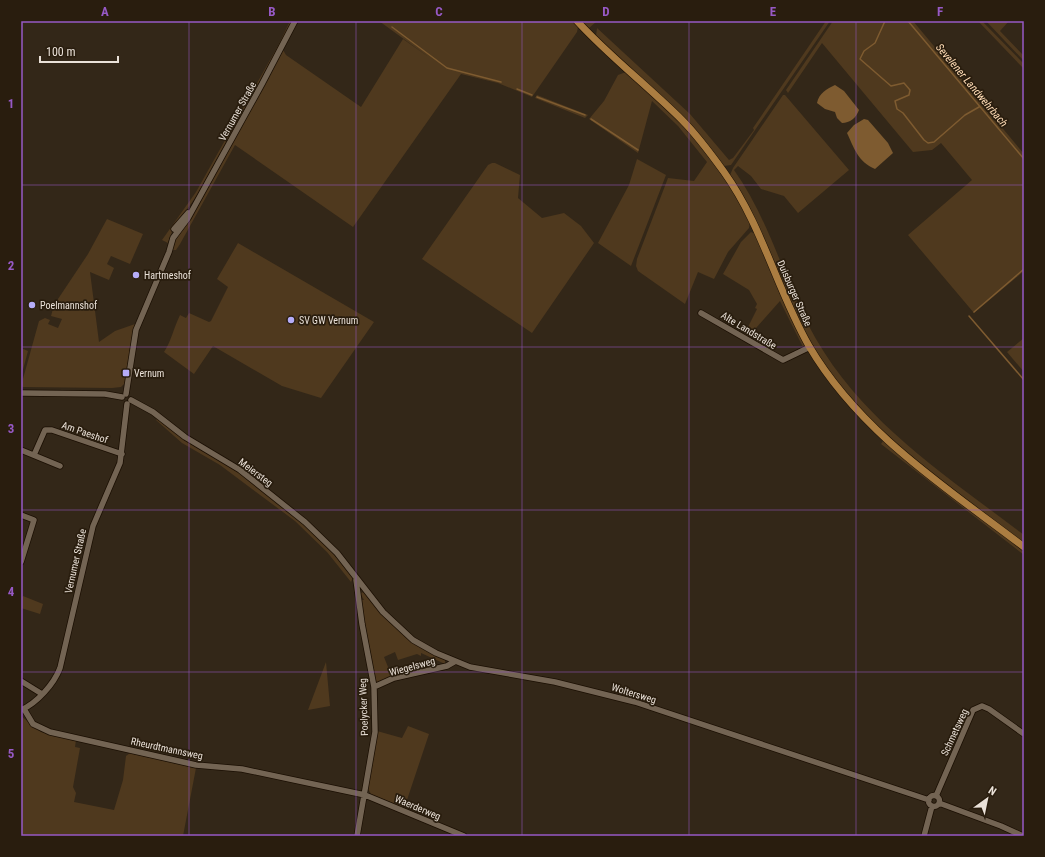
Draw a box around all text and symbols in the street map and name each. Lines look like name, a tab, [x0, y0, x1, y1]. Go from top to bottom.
text: A	[101, 4, 109, 19]
text: B	[268, 4, 276, 19]
text: C	[435, 4, 443, 19]
text: D	[602, 4, 610, 19]
text: E	[770, 4, 777, 19]
text: F	[937, 4, 943, 19]
scale bar	[40, 38, 118, 64]
water label: Sevelener Landwehrbach	[933, 41, 1010, 130]
text: 100 m	[46, 45, 76, 59]
street label: Vernumer Straße	[217, 79, 258, 143]
text: 1	[8, 96, 14, 111]
text: 2	[8, 258, 15, 273]
street label: Duisburger Straße	[775, 259, 814, 328]
marker: Hartmeshof	[131, 270, 141, 280]
place label: Hartmeshof	[144, 270, 192, 281]
marker: Poelmannshof	[27, 300, 37, 310]
place label: Poelmannshof	[40, 300, 98, 311]
street label: Alte Landstraße	[719, 310, 779, 351]
marker: SV GW Vernum	[286, 315, 296, 325]
place label: SV GW Vernum	[299, 315, 358, 326]
marker: Vernum	[121, 368, 131, 378]
place label: Vernum	[134, 368, 164, 379]
street label: Am Paeshof	[60, 419, 110, 446]
text: 3	[8, 421, 14, 436]
street label: Meiersteg	[237, 456, 275, 489]
street label: Vernumer Straße	[63, 527, 88, 595]
text: 4	[8, 584, 15, 599]
street label: Wiegelsweg	[388, 655, 436, 678]
street label: Poelycker Weg	[357, 678, 370, 736]
street label: Woltersweg	[610, 681, 658, 706]
street label: Schmetsweg	[939, 707, 970, 757]
street label: Rheurdtmannsweg	[130, 735, 204, 761]
text: 5	[8, 746, 15, 761]
north arrow	[967, 779, 1007, 819]
text: N	[986, 784, 999, 798]
street label: Waerderweg	[393, 793, 442, 822]

